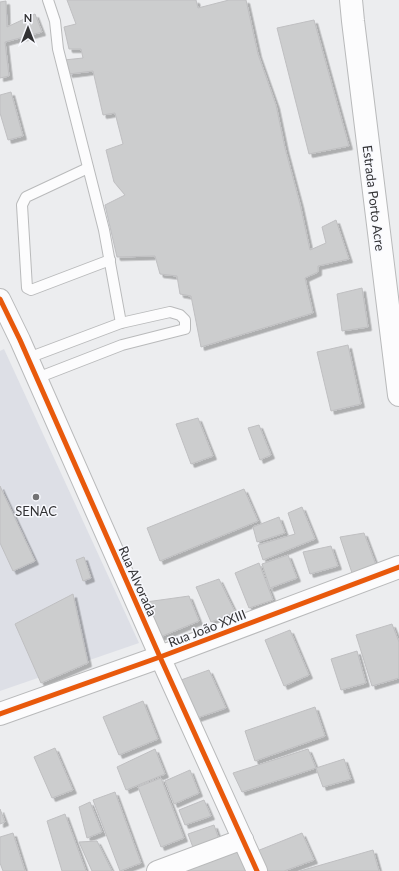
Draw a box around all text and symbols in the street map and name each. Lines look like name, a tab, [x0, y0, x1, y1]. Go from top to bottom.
north arrow	[8, 8, 48, 48]
text: N	[24, 11, 32, 24]
street label: Estrada Porto Acre	[360, 144, 388, 252]
marker: SENAC	[31, 492, 41, 502]
place label: SENAC	[15, 503, 57, 519]
street label: Rua Alvorada	[115, 543, 161, 619]
street label: Rua João XXIII	[166, 606, 248, 650]

